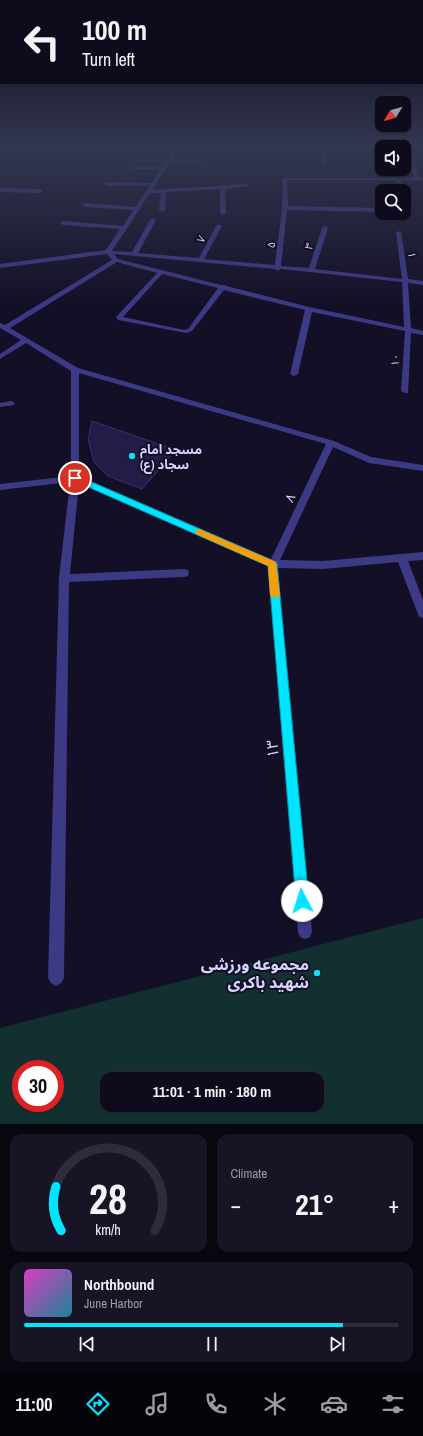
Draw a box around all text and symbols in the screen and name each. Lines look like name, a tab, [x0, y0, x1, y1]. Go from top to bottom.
text: 100 m	[82, 11, 147, 49]
icon: left	[16, 16, 68, 68]
text: Turn left	[82, 47, 135, 72]
north arrow	[375, 96, 411, 132]
map controls	[375, 96, 411, 220]
button: sound	[375, 140, 411, 176]
button: search	[375, 184, 411, 220]
street label: ۷	[193, 232, 209, 245]
street label: ۵	[264, 241, 278, 249]
street label: ۳	[301, 241, 317, 251]
street label: ۱	[405, 251, 419, 259]
street label: ۱۰	[388, 353, 402, 367]
place label: مسجد امام سجاد (ع)	[140, 441, 202, 474]
marker: مسجد امام سجاد (ع)	[127, 451, 137, 461]
pin	[58, 461, 92, 495]
icon: arrive	[64, 467, 86, 489]
street label: ۸	[281, 490, 300, 505]
street label: ۱۳	[260, 739, 284, 759]
position arrow	[281, 880, 323, 922]
place label: مجموعه ورزشی شهید باکری	[201, 953, 309, 993]
marker: مجموعه ورزشی شهید باکری	[312, 968, 322, 978]
speed limit sign: 30	[12, 1060, 64, 1112]
text: 11:01 · 1 min · 180 m	[153, 1081, 271, 1102]
text: Climate	[231, 1165, 267, 1182]
text: 28	[89, 1171, 127, 1227]
text: 21°	[295, 1184, 334, 1224]
text: −	[231, 1190, 241, 1220]
text: +	[388, 1190, 399, 1220]
text: km/h	[96, 1220, 121, 1239]
text: Northbound	[84, 1274, 154, 1295]
text: June Harbor	[84, 1295, 143, 1312]
icon: previous	[76, 1333, 98, 1355]
icon: pause	[201, 1333, 223, 1355]
icon: next	[326, 1333, 348, 1355]
icon: directions	[84, 1390, 112, 1418]
icon: music	[143, 1390, 171, 1418]
icon: phone	[202, 1390, 230, 1418]
icon: climate	[261, 1390, 289, 1418]
icon: car	[320, 1390, 348, 1418]
icon: filters	[379, 1390, 407, 1418]
text: 11:00	[16, 1392, 53, 1417]

